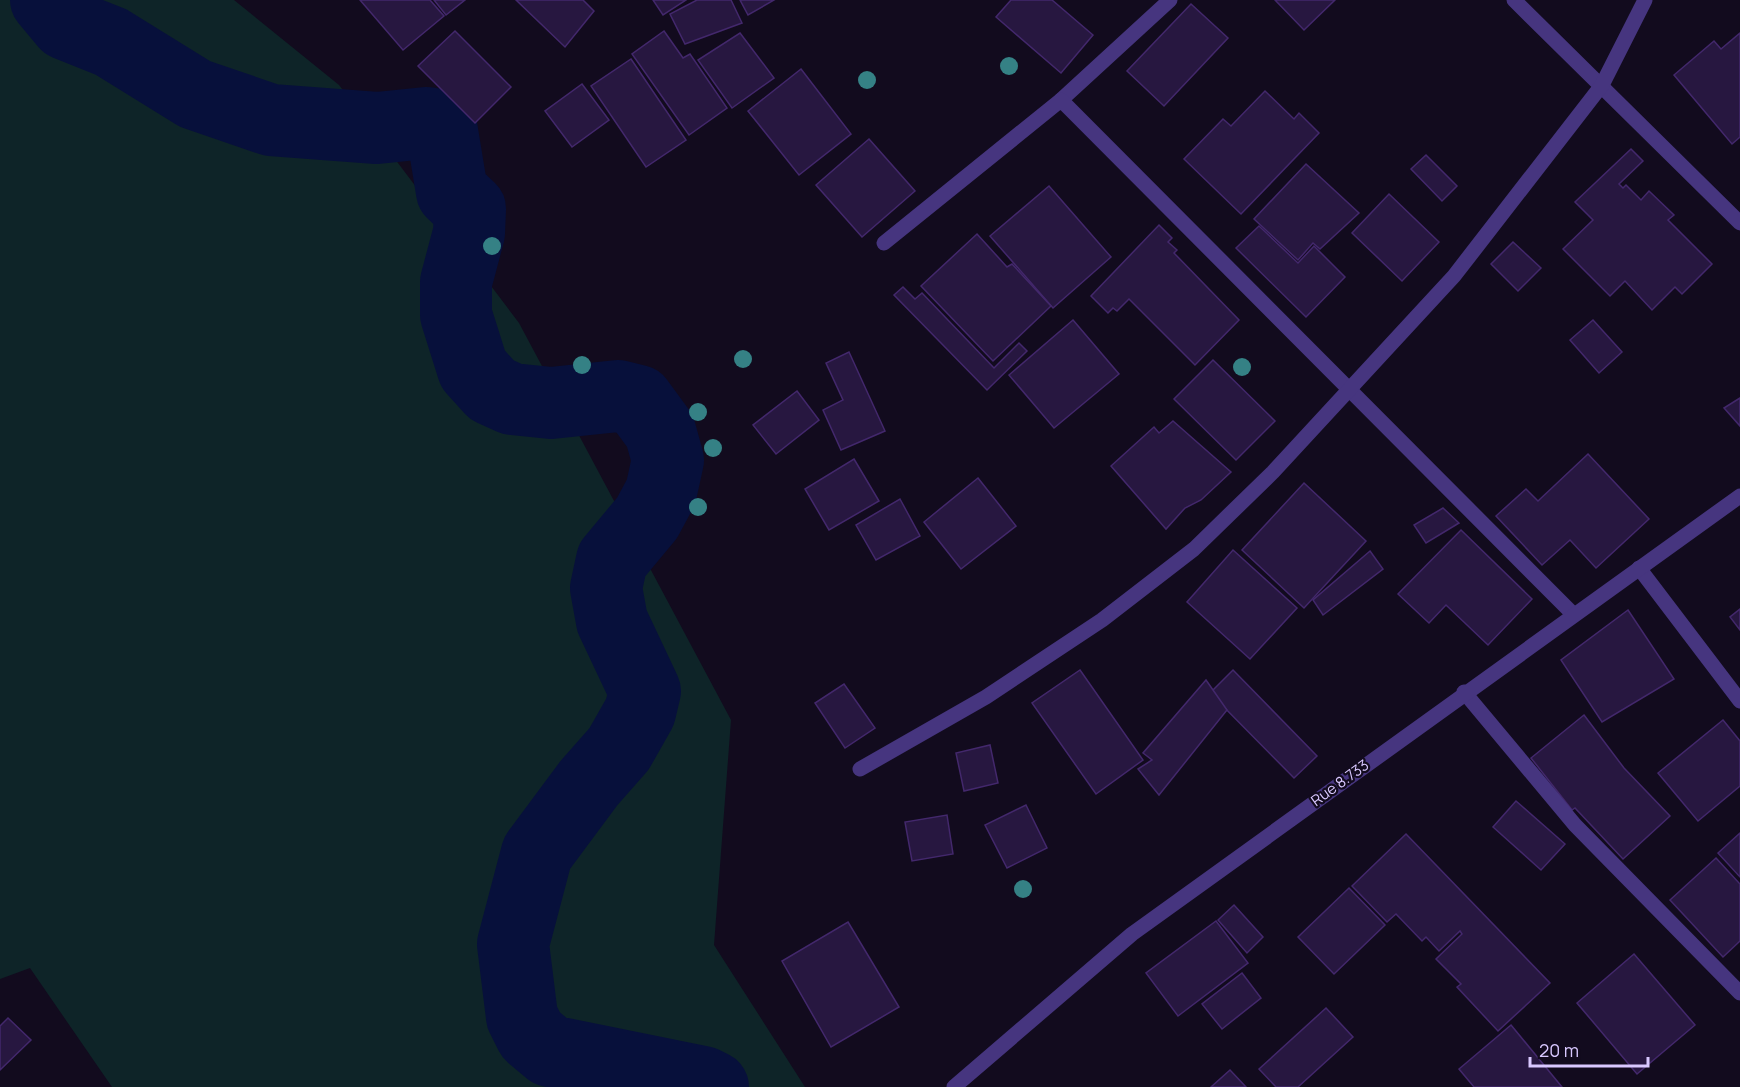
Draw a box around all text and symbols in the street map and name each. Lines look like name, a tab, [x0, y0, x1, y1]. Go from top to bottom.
street label: Rue 8.733	[1307, 754, 1373, 811]
scale bar	[1530, 1030, 1648, 1068]
text: 20 m	[1539, 1038, 1579, 1062]

